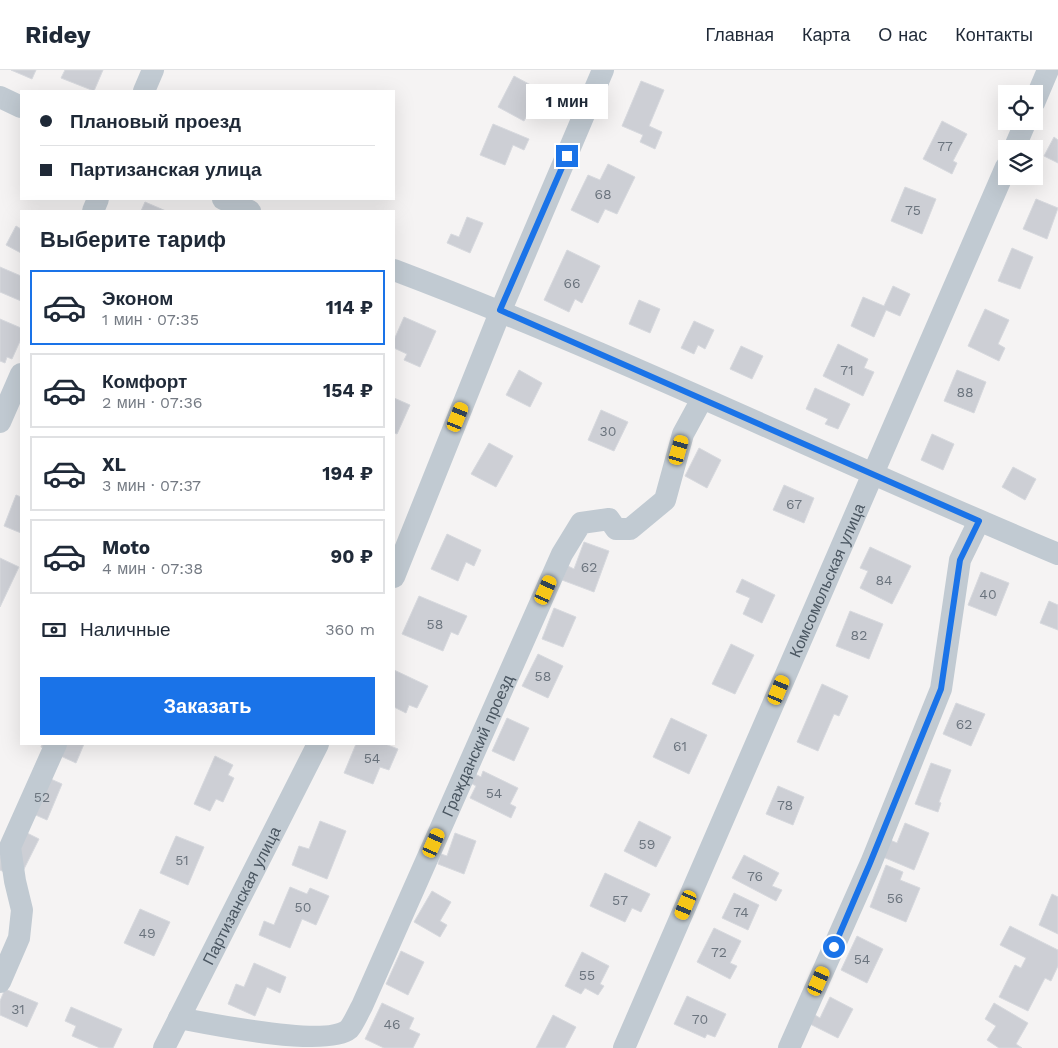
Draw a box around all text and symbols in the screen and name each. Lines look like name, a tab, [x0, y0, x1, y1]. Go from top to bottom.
text: Ridey	[25, 21, 91, 49]
text: Главная	[705, 24, 774, 45]
text: Карта	[802, 24, 850, 45]
text: О нас	[878, 24, 927, 45]
text: Контакты	[955, 24, 1033, 45]
callout: 1 мин	[526, 83, 608, 118]
map controls	[998, 85, 1043, 185]
button: locate	[998, 85, 1043, 130]
text: 1 мин	[546, 92, 588, 111]
text: Плановый проезд	[70, 110, 241, 133]
house number: 77	[937, 138, 953, 154]
button: layers	[998, 140, 1043, 185]
route end	[556, 145, 578, 167]
text: Партизанская улица	[70, 158, 262, 181]
house number: 68	[594, 186, 612, 202]
house number: 75	[905, 202, 921, 218]
text: Выберите тариф	[40, 227, 226, 252]
house number: 66	[563, 275, 581, 291]
icon: car	[42, 285, 87, 330]
text: Эконом	[102, 287, 173, 310]
text: 114 ₽	[326, 296, 373, 319]
text: 1 мин · 07:35	[102, 310, 199, 329]
house number: 71	[840, 362, 854, 378]
icon: car	[42, 368, 87, 413]
text: Комфорт	[102, 370, 187, 393]
text: 154 ₽	[323, 379, 373, 402]
house number: 88	[956, 384, 974, 400]
text: 2 мин · 07:36	[102, 393, 203, 412]
car	[445, 400, 470, 434]
house number: 30	[600, 423, 616, 439]
car	[667, 434, 690, 466]
icon: car	[42, 451, 87, 496]
text: XL	[102, 453, 126, 476]
text: 194 ₽	[322, 462, 373, 485]
text: 3 мин · 07:37	[102, 476, 201, 495]
house number: 67	[786, 496, 802, 512]
street label: Комсомольская улица	[785, 500, 869, 660]
icon: car	[42, 534, 87, 579]
text: Moto	[102, 536, 150, 559]
text: 90 ₽	[331, 545, 373, 568]
text: 4 мин · 07:38	[102, 559, 203, 578]
house number: 62	[581, 559, 597, 575]
house number: 84	[875, 572, 893, 588]
car	[533, 573, 558, 607]
house number: 40	[979, 586, 997, 602]
icon: cash	[40, 616, 68, 644]
house number: 58	[427, 616, 443, 632]
text: Наличные	[80, 618, 171, 641]
text: 360 m	[325, 620, 375, 639]
house number: 82	[851, 627, 867, 643]
house number: 58	[535, 668, 551, 684]
street label: Гражданский проезд	[438, 671, 517, 819]
car	[766, 673, 791, 707]
button: Заказать	[40, 677, 375, 735]
house number: 62	[956, 716, 972, 732]
house number: 61	[673, 738, 687, 754]
house number: 54	[364, 750, 380, 766]
house number: 54	[486, 785, 502, 801]
house number: 52	[34, 789, 50, 805]
house number: 78	[777, 797, 793, 813]
street label: Партизанская улица	[198, 823, 284, 968]
car	[421, 826, 446, 860]
house number: 59	[639, 836, 655, 852]
house number: 51	[175, 852, 189, 868]
house number: 76	[747, 868, 763, 884]
car	[673, 888, 698, 922]
house number: 56	[887, 890, 903, 906]
house number: 57	[612, 892, 628, 908]
house number: 50	[295, 899, 311, 915]
house number: 74	[733, 904, 749, 920]
house number: 49	[138, 925, 156, 941]
route start	[823, 936, 845, 958]
house number: 72	[711, 944, 727, 960]
house number: 54	[854, 951, 870, 967]
car	[806, 964, 831, 998]
house number: 55	[579, 967, 595, 983]
house number: 31	[11, 1001, 25, 1017]
house number: 70	[692, 1011, 708, 1027]
house number: 46	[383, 1016, 401, 1032]

